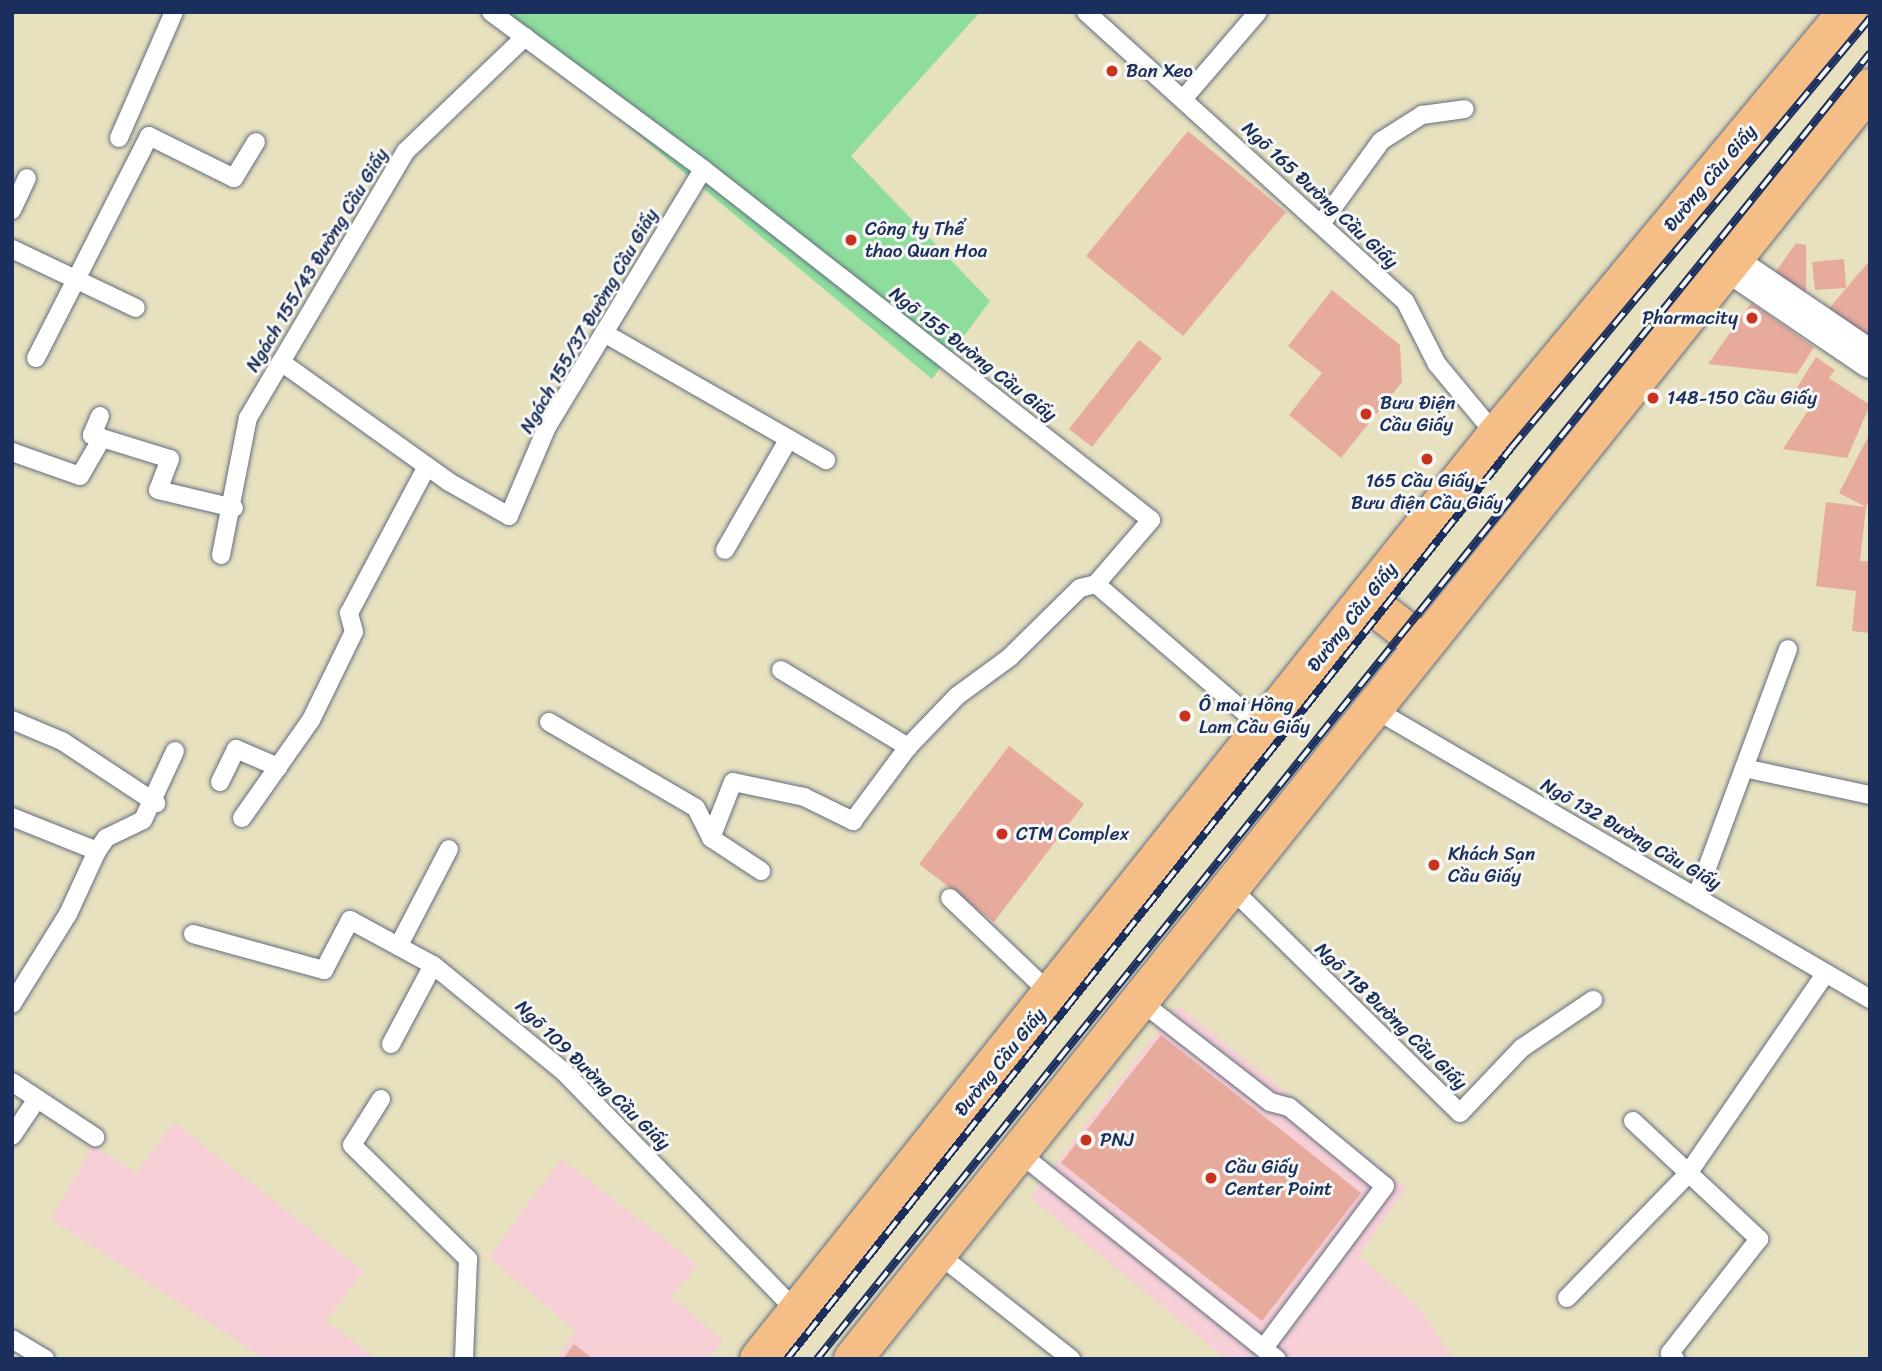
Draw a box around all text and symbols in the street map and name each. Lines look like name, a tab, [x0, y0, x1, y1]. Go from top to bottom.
place label: Ban Xeo	[1126, 60, 1193, 82]
marker: Ban Xeo	[1104, 63, 1120, 79]
street label: Ngõ 165 Đường Cầu Giấy	[1237, 117, 1403, 273]
street label: Đường Cầu Giấy	[1659, 120, 1761, 236]
street label: Ngách 155/43 Đường Cầu Giấy	[241, 144, 393, 376]
street label: Ngách 155/37 Đường Cầu Giấy	[515, 205, 663, 437]
place label: Công ty Thể thao Quan Hoa	[865, 218, 987, 262]
marker: Công ty Thể thao Quan Hoa	[843, 232, 859, 248]
street label: Ngõ 155 Đường Cầu Giấy	[885, 282, 1061, 426]
place label: Pharmacity	[1642, 307, 1738, 329]
marker: Pharmacity	[1744, 310, 1760, 326]
place label: 148-150 Cầu Giấy	[1667, 387, 1817, 409]
marker: 148-150 Cầu Giấy	[1645, 390, 1661, 406]
place label: Bưu Điện Cầu Giấy	[1380, 392, 1456, 436]
marker: Bưu Điện Cầu Giấy	[1358, 406, 1374, 422]
marker: 165 Cầu Giấy - Bưu điện Cầu Giấy	[1419, 451, 1435, 467]
place label: 165 Cầu Giấy - Bưu điện Cầu Giấy	[1351, 470, 1503, 514]
street label: Đường Cầu Giấy	[1302, 558, 1402, 676]
place label: Ô mai Hồng Lam Cầu Giấy	[1199, 694, 1310, 738]
marker: Ô mai Hồng Lam Cầu Giấy	[1177, 708, 1193, 724]
street label: Ngõ 132 Đường Cầu Giấy	[1537, 773, 1725, 895]
place label: CTM Complex	[1016, 823, 1129, 845]
marker: CTM Complex	[994, 826, 1010, 842]
place label: Khách Sạn Cầu Giấy	[1448, 843, 1535, 887]
marker: Khách Sạn Cầu Giấy	[1426, 857, 1442, 873]
street label: Ngõ 118 Đường Cầu Giấy	[1310, 938, 1472, 1094]
street label: Ngõ 109 Đường Cầu Giấy	[511, 995, 675, 1155]
street label: Đường Cầu Giấy	[950, 1003, 1050, 1121]
place label: PNJ	[1100, 1129, 1134, 1151]
marker: PNJ	[1078, 1132, 1094, 1148]
place label: Cầu Giấy Center Point	[1225, 1156, 1333, 1200]
marker: Cầu Giấy Center Point	[1203, 1170, 1219, 1186]

